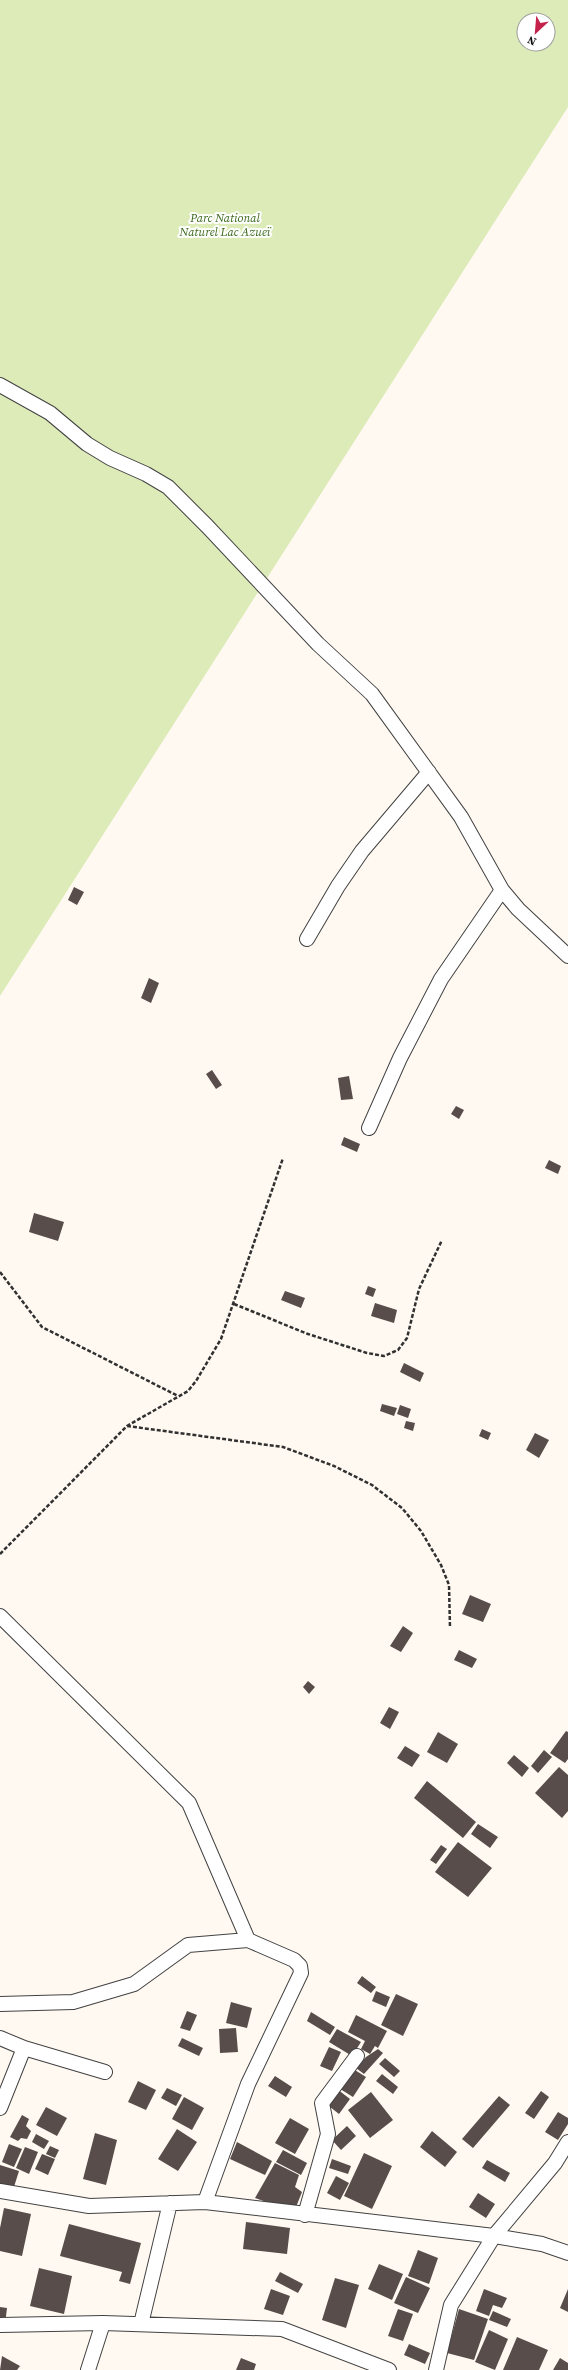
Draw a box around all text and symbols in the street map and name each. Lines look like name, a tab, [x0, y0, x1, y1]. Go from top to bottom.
north arrow	[516, 12, 556, 52]
text: N	[525, 32, 539, 49]
park label: Parc National Naturel Lac Azueï	[179, 210, 272, 240]

